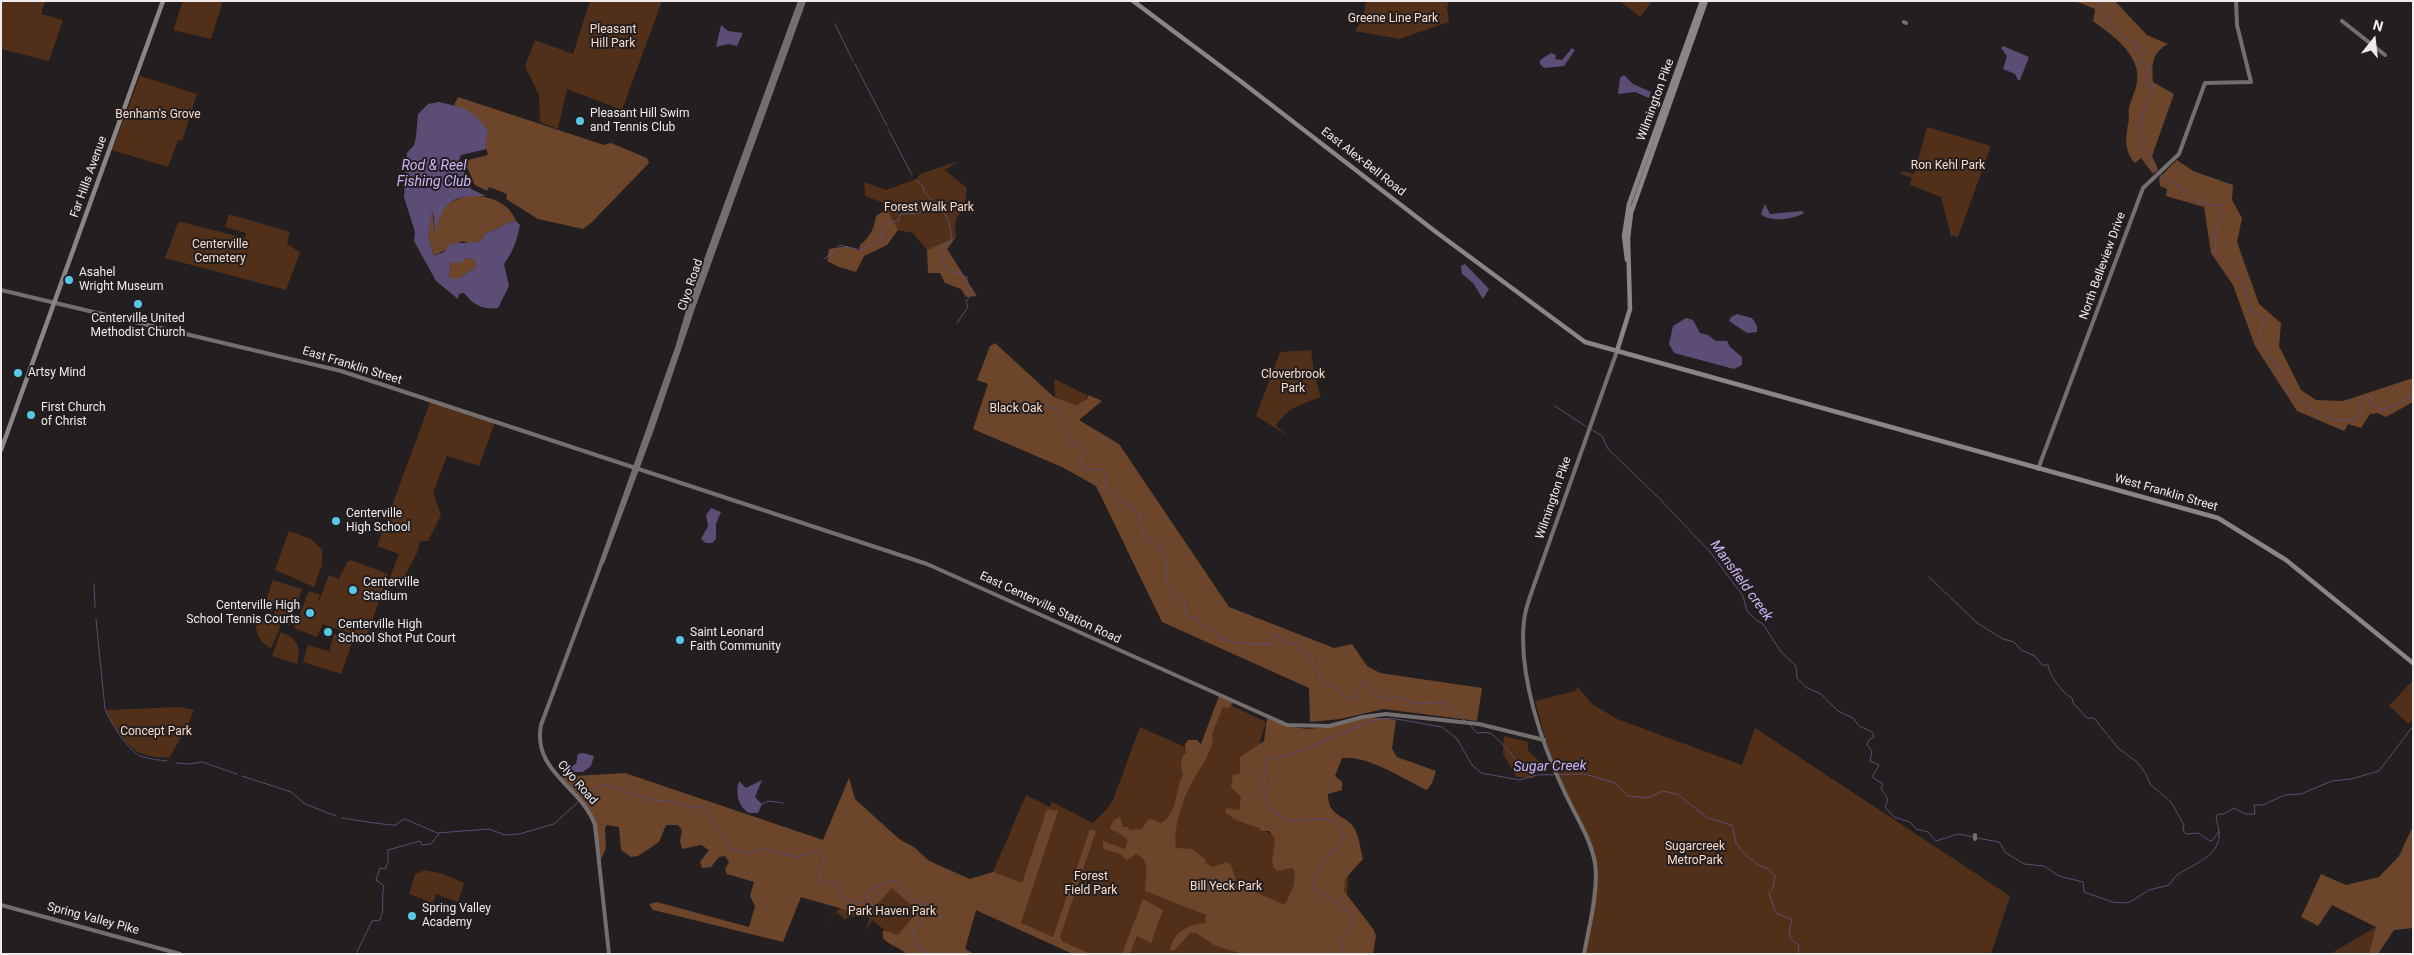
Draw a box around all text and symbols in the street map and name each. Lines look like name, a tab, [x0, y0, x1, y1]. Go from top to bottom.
park label: Greene Line Park	[1348, 12, 1438, 26]
north arrow	[2349, 15, 2399, 65]
text: N	[2371, 17, 2385, 35]
park label: Pleasant Hill Park	[590, 23, 636, 51]
street label: Wilmington Pike	[1634, 57, 1678, 143]
place label: Pleasant Hill Swim and Tennis Club	[590, 107, 690, 135]
park label: Benham's Grove	[115, 108, 201, 122]
marker: Pleasant Hill Swim and Tennis Club	[574, 115, 586, 127]
street label: East Alex-Bell Road	[1318, 125, 1408, 199]
street label: Far Hills Avenue	[68, 134, 110, 220]
water label: Rod & Reel Fishing Club	[397, 158, 471, 190]
park label: Ron Kehl Park	[1911, 159, 1985, 173]
park label: Forest Walk Park	[884, 201, 974, 215]
street label: North Belleview Drive	[2077, 210, 2129, 322]
park label: Centerville Cemetery	[192, 238, 248, 266]
street label: Clyo Road	[675, 257, 707, 313]
place label: Asahel Wright Museum	[79, 266, 164, 294]
marker: Asahel Wright Museum	[63, 274, 75, 286]
marker: Centerville United Methodist Church	[132, 298, 144, 310]
place label: Centerville United Methodist Church	[91, 312, 185, 340]
street label: East Franklin Street	[301, 344, 403, 388]
place label: Artsy Mind	[28, 366, 86, 380]
marker: Artsy Mind	[12, 367, 24, 379]
park label: Cloverbrook Park	[1261, 368, 1325, 396]
place label: First Church of Christ	[41, 401, 106, 429]
park label: Black Oak	[989, 402, 1043, 416]
marker: First Church of Christ	[25, 409, 37, 421]
street label: Wilmington Pike	[1533, 455, 1575, 541]
street label: West Franklin Street	[2113, 471, 2219, 515]
place label: Centerville High School	[346, 507, 410, 535]
marker: Centerville High School	[330, 515, 342, 527]
water label: Mansfield creek	[1706, 537, 1776, 625]
street label: East Centerville Station Road	[977, 569, 1123, 647]
place label: Centerville Stadium	[363, 576, 419, 604]
marker: Centerville Stadium	[347, 584, 359, 596]
place label: Centerville High School Tennis Courts	[186, 599, 300, 627]
marker: Centerville High School Tennis Courts	[304, 607, 316, 619]
place label: Centerville High School Shot Put Court	[338, 618, 456, 646]
marker: Centerville High School Shot Put Court	[322, 626, 334, 638]
place label: Saint Leonard Faith Community	[690, 626, 781, 654]
marker: Saint Leonard Faith Community	[674, 634, 686, 646]
park label: Concept Park	[120, 725, 192, 739]
street label: Clyo Road	[554, 758, 600, 808]
water label: Sugar Creek	[1513, 758, 1587, 776]
park label: Sugarcreek MetroPark	[1665, 840, 1725, 868]
park label: Forest Field Park	[1065, 870, 1117, 898]
park label: Bill Yeck Park	[1190, 880, 1262, 894]
street label: Spring Valley Pike	[45, 900, 141, 938]
place label: Spring Valley Academy	[422, 902, 491, 930]
park label: Park Haven Park	[848, 905, 936, 919]
marker: Spring Valley Academy	[406, 910, 418, 922]

